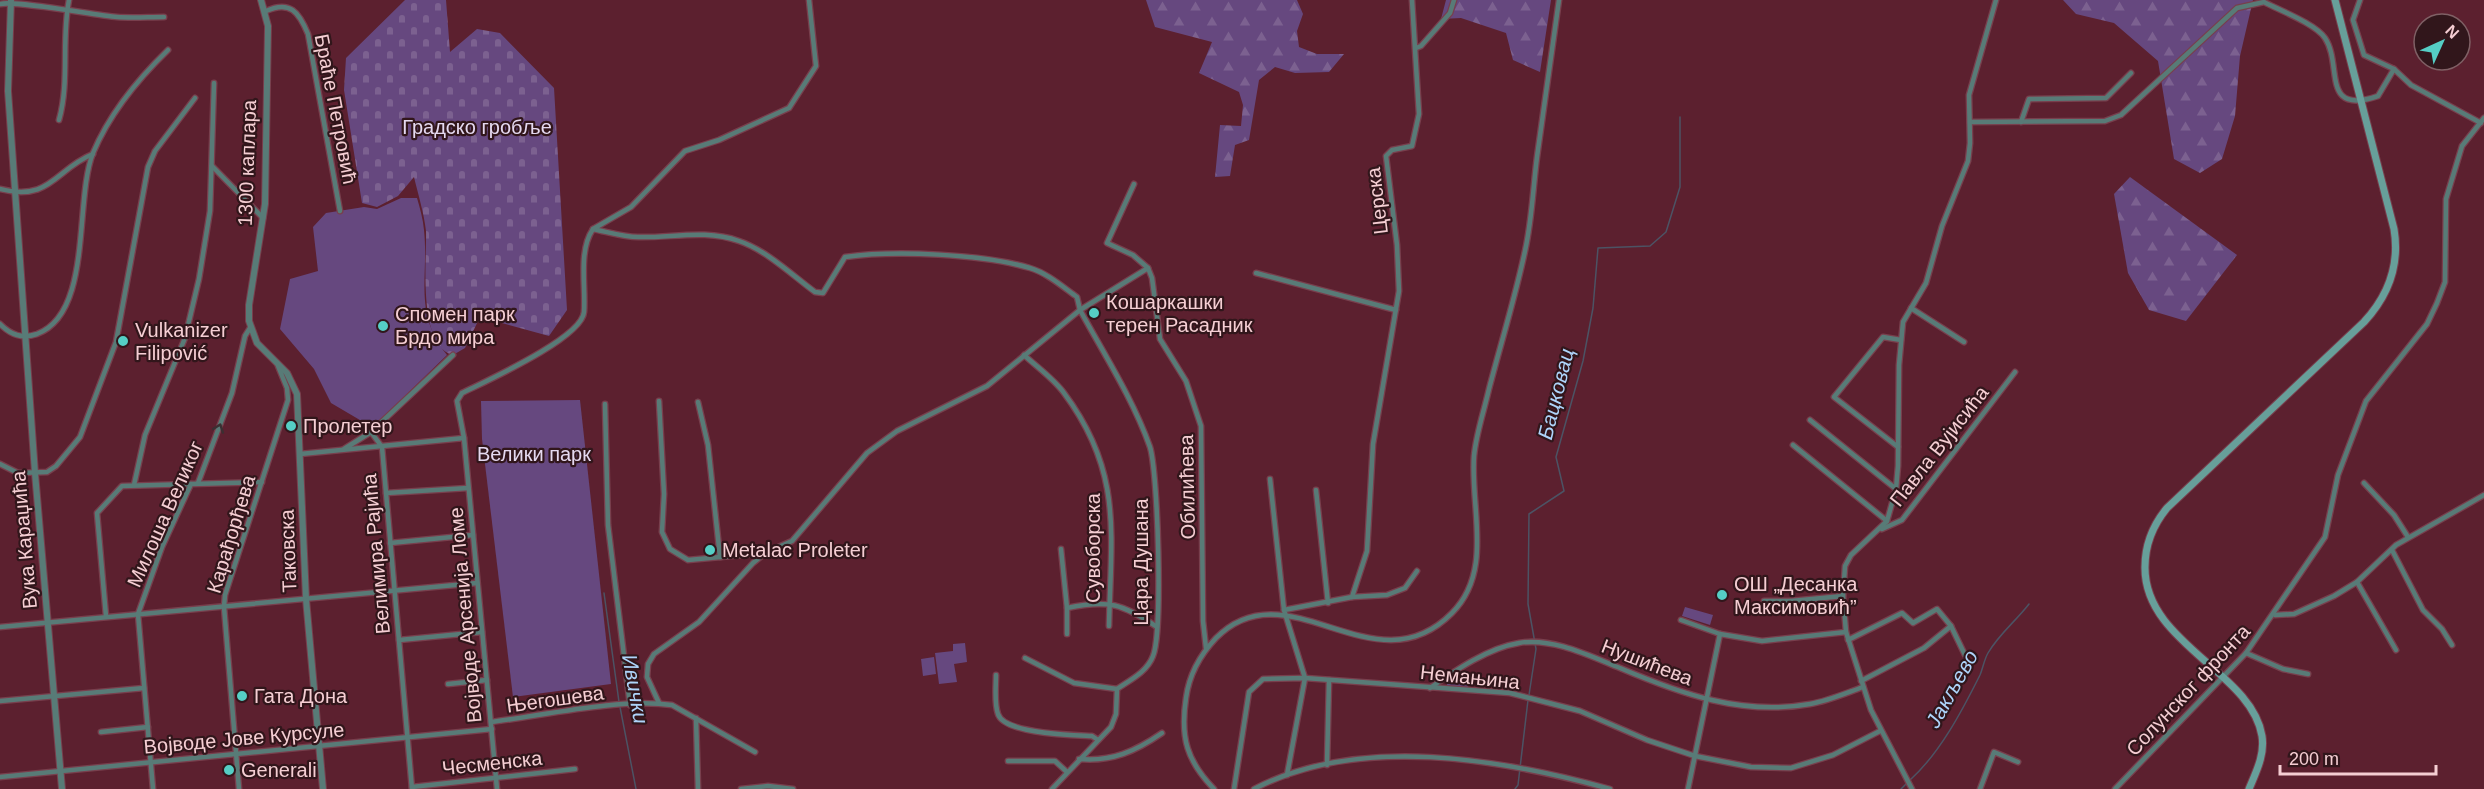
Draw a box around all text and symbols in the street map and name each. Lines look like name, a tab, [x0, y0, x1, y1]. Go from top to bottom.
north arrow	[2412, 12, 2472, 72]
text: N	[2442, 22, 2462, 42]
street label: Браће Петровић	[311, 32, 361, 186]
street label: 1300 каплара	[234, 99, 260, 226]
park label: Градско гробље	[402, 116, 552, 138]
street label: Церска	[1362, 165, 1392, 236]
place label: Кошаркашки терен Расадник	[1106, 291, 1253, 336]
place label: Спомен парк Брдо мира	[395, 303, 515, 348]
marker: Кошаркашки терен Расадник	[1087, 306, 1101, 320]
place label: Vulkanizer Filipović	[135, 319, 228, 364]
marker: Спомен парк Брдо мира	[376, 319, 390, 333]
marker: Vulkanizer Filipović	[116, 334, 130, 348]
water label: Бацковац	[1533, 346, 1578, 442]
street label: Павла Вујисића	[1885, 381, 1993, 510]
place label: Пролетер	[303, 415, 393, 437]
marker: Пролетер	[284, 419, 298, 433]
one-way arrow	[212, 424, 224, 435]
street label: Обилићева	[1175, 434, 1199, 540]
street label: Милоша Великог	[123, 438, 207, 590]
park label: Велики парк	[477, 443, 591, 465]
street label: Вука Караџића	[7, 469, 41, 610]
street label: Карађорђева	[203, 472, 260, 596]
street label: Велимира Рајића	[358, 472, 394, 635]
street label: Сувоборска	[1082, 492, 1104, 603]
street label: Цара Душана	[1130, 497, 1152, 626]
street label: Војводе Арсенија Ломе	[445, 506, 485, 724]
street label: Таковска	[276, 508, 300, 593]
place label: Metalac Proleter	[722, 539, 868, 561]
marker: Metalac Proleter	[703, 543, 717, 557]
place label: ОШ „Десанка Максимовић”	[1734, 573, 1858, 618]
marker: ОШ „Десанка Максимовић”	[1715, 588, 1729, 602]
street label: Солунског фронта	[2122, 619, 2255, 760]
street label: Нушићева	[1599, 635, 1696, 690]
water label: Јакљево	[1920, 646, 1982, 732]
water label: Ивички	[618, 652, 653, 726]
street label: Немањина	[1419, 661, 1522, 693]
street label: Његошева	[505, 681, 606, 717]
place label: Гата Дона	[254, 685, 348, 707]
marker: Гата Дона	[235, 689, 249, 703]
street label: Војводе Јове Курсуле	[143, 718, 345, 758]
scale bar	[2280, 738, 2436, 776]
street label: Чесменска	[441, 747, 544, 779]
text: 200 m	[2289, 749, 2339, 769]
place label: Generali	[241, 759, 317, 781]
marker: Generali	[222, 763, 236, 777]

